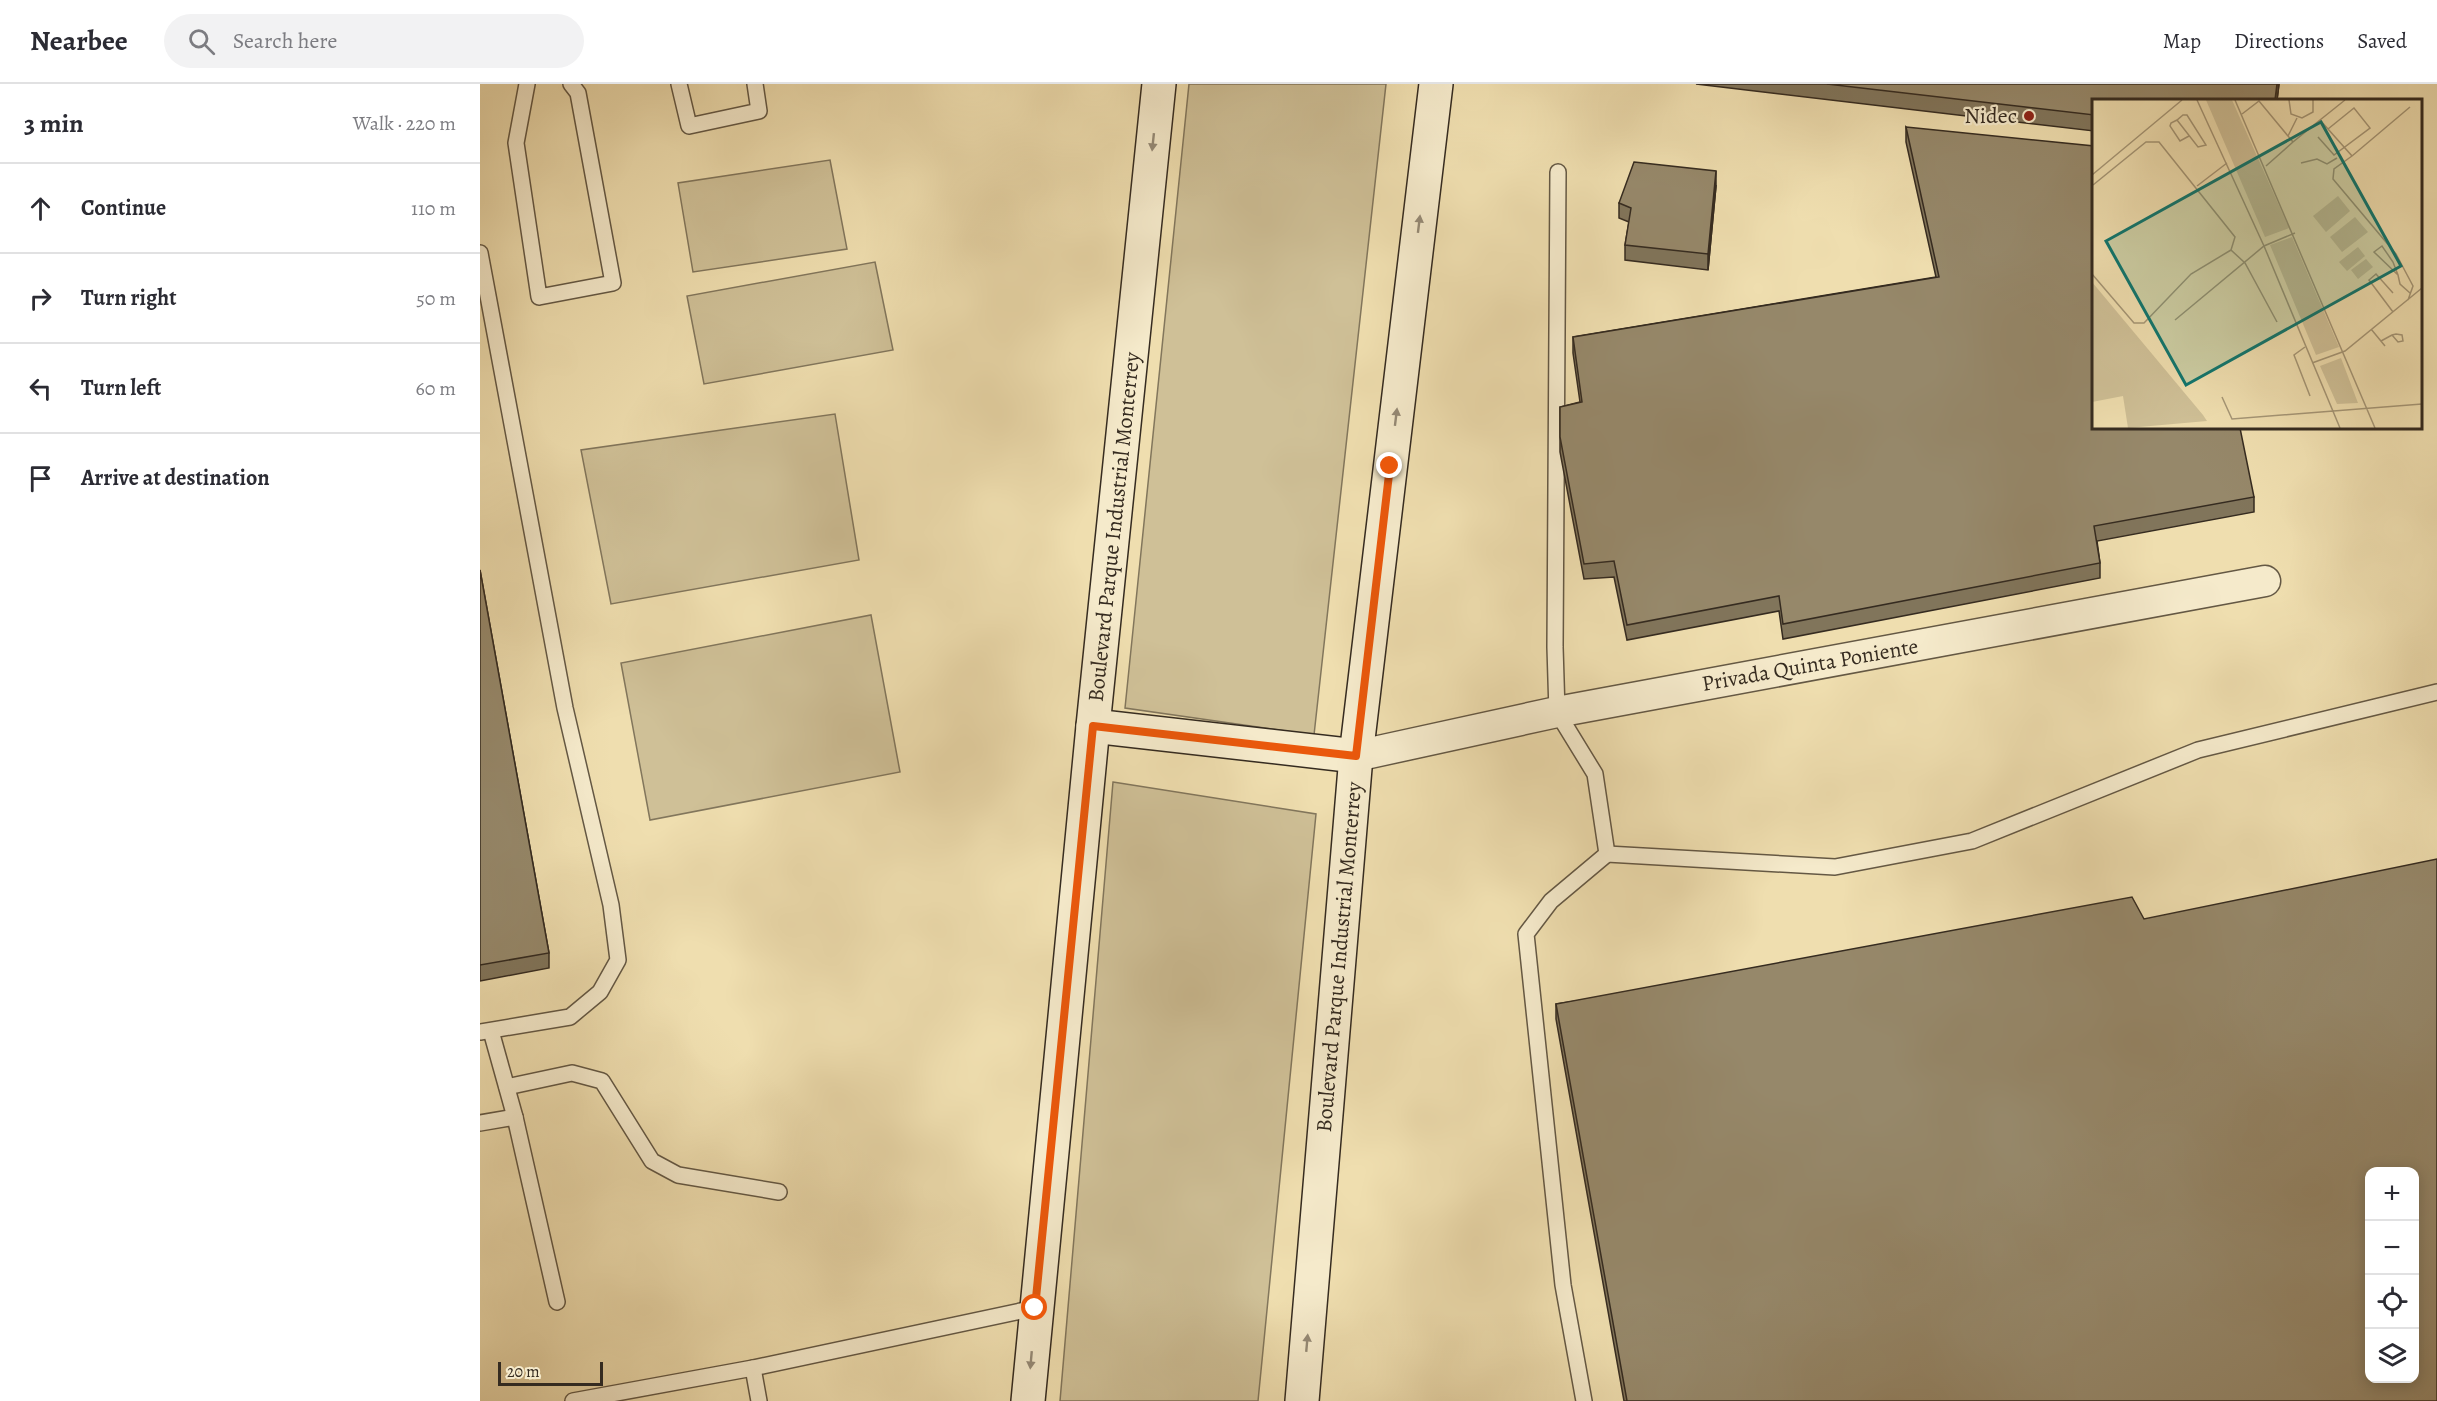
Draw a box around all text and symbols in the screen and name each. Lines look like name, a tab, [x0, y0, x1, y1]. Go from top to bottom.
search box	[164, 14, 584, 68]
text: Nearbee	[30, 22, 128, 60]
icon: search	[185, 25, 218, 58]
text: Search here	[233, 26, 337, 56]
text: Map	[2163, 27, 2201, 55]
text: Directions	[2234, 27, 2324, 55]
text: Saved	[2357, 27, 2407, 55]
inset map	[2092, 99, 2422, 429]
place label: Nidec	[1964, 101, 2017, 131]
text: 3 min	[24, 106, 84, 141]
marker: Nidec	[2022, 109, 2036, 123]
text: Walk · 220 m	[353, 110, 456, 137]
one-way arrow	[1148, 133, 1158, 152]
icon: ahead	[24, 192, 57, 225]
text: Continue	[81, 193, 166, 223]
text: 110 m	[411, 195, 456, 222]
one-way arrow	[1414, 214, 1424, 233]
icon: right	[24, 282, 57, 315]
text: Turn right	[81, 283, 177, 313]
text: 50 m	[416, 285, 456, 312]
street label: Boulevard Parque Industrial Monterrey	[1081, 350, 1147, 703]
icon: left	[24, 372, 57, 405]
text: Turn left	[81, 373, 161, 403]
text: 60 m	[416, 375, 456, 402]
one-way arrow	[1391, 408, 1401, 427]
route end	[1376, 452, 1402, 478]
icon: arrive	[24, 462, 57, 495]
text: Arrive at destination	[81, 463, 270, 493]
street label: Privada Quinta Poniente	[1699, 631, 1921, 699]
street label: Boulevard Parque Industrial Monterrey	[1309, 780, 1369, 1133]
map controls	[2365, 1167, 2419, 1383]
button: +	[2365, 1167, 2419, 1221]
button: −	[2365, 1221, 2419, 1275]
button: locate	[2365, 1275, 2419, 1329]
route start	[1021, 1294, 1047, 1320]
button: layers	[2365, 1329, 2419, 1383]
one-way arrow	[1302, 1333, 1312, 1352]
one-way arrow	[1026, 1351, 1036, 1370]
scale bar	[498, 1359, 603, 1386]
text: 20 m	[507, 1361, 540, 1383]

